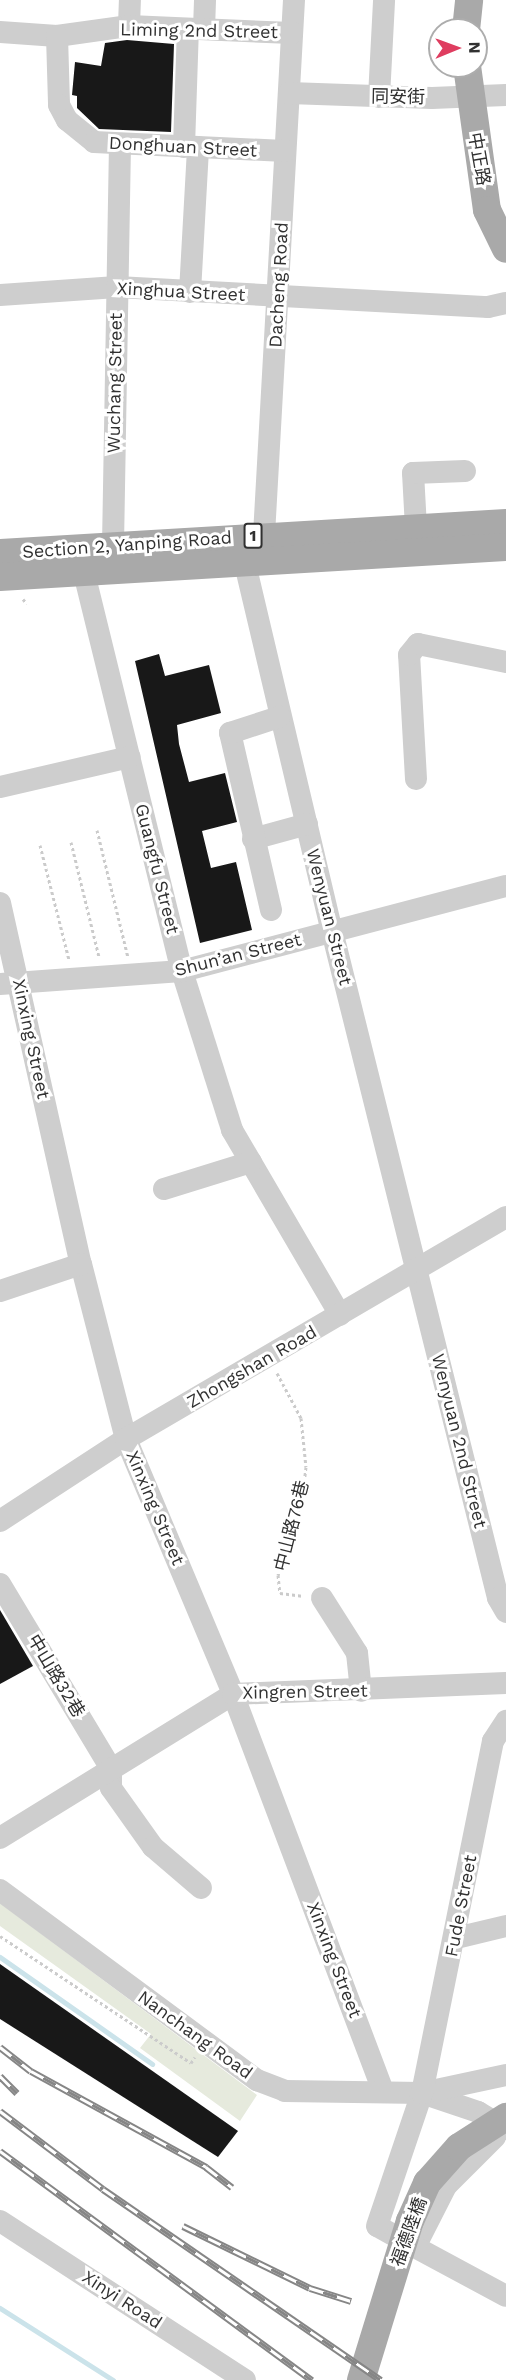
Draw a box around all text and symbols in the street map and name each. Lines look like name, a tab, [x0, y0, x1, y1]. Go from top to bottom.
north arrow	[428, 18, 488, 78]
street label: Liming 2nd Street	[120, 19, 278, 43]
text: N	[465, 42, 484, 54]
street label: 同安街	[371, 86, 425, 108]
street label: 中正路	[464, 131, 494, 187]
street label: Donghuan Street	[108, 132, 258, 162]
street label: Dacheng Road	[265, 222, 293, 348]
street label: Xinghua Street	[116, 278, 246, 306]
street label: Wuchang Street	[103, 313, 127, 453]
road number: 1	[242, 523, 264, 549]
street label: Section 2, Yanping Road	[21, 527, 233, 563]
street label: Guangfu Street	[130, 802, 184, 936]
street label: Wenyuan Street	[302, 846, 356, 988]
street label: Shun’an Street	[172, 929, 304, 981]
street label: Xinxing Street	[8, 977, 54, 1101]
street label: Zhongshan Road	[183, 1321, 321, 1413]
street label: Wenyuan 2nd Street	[427, 1352, 491, 1530]
street label: Xinxing Street	[121, 1448, 189, 1568]
street label: 中山路76巷	[270, 1478, 314, 1574]
street label: 中山路32巷	[23, 1631, 89, 1721]
street label: Xingren Street	[242, 1680, 368, 1704]
street label: Fude Street	[441, 1853, 481, 1959]
street label: Xinxing Street	[302, 1899, 366, 2021]
street label: Nanchang Road	[133, 1986, 257, 2084]
street label: 福德陸橋	[387, 2194, 431, 2270]
street label: Xinyi Road	[78, 2266, 166, 2334]

